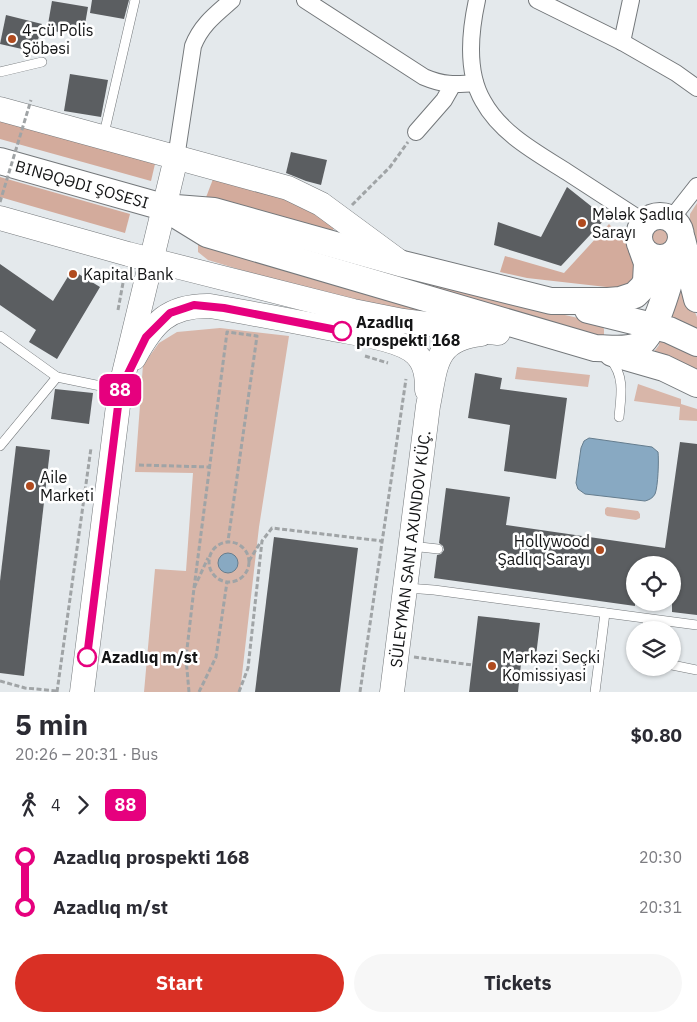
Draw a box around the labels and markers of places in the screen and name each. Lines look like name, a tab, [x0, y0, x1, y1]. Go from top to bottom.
place label: 4-cü Polis Şöbəsi	[22, 20, 94, 58]
marker: 4-cü Polis Şöbəsi	[6, 33, 18, 45]
place label: Mələk Şadlıq Sarayı	[592, 204, 684, 242]
marker: Mələk Şadlıq Sarayı	[576, 217, 588, 229]
place label: Kapital Bank	[83, 264, 174, 284]
marker: Kapital Bank	[67, 268, 79, 280]
place label: Azadlıq prospekti 168	[356, 312, 460, 350]
marker: Azadlıq prospekti 168	[332, 321, 352, 341]
place label: Aile Marketi	[40, 467, 94, 505]
marker: Aile Marketi	[24, 480, 36, 492]
place label: Hollywood Şadlıq Sarayı	[497, 531, 590, 569]
marker: Hollywood Şadlıq Sarayı	[594, 544, 606, 556]
marker: Azadlıq m/st	[77, 647, 97, 667]
place label: Azadlıq m/st	[101, 647, 198, 667]
place label: Mərkəzi Seçki Komissiyasi	[502, 647, 600, 685]
marker: Mərkəzi Seçki Komissiyasi	[486, 660, 498, 672]

